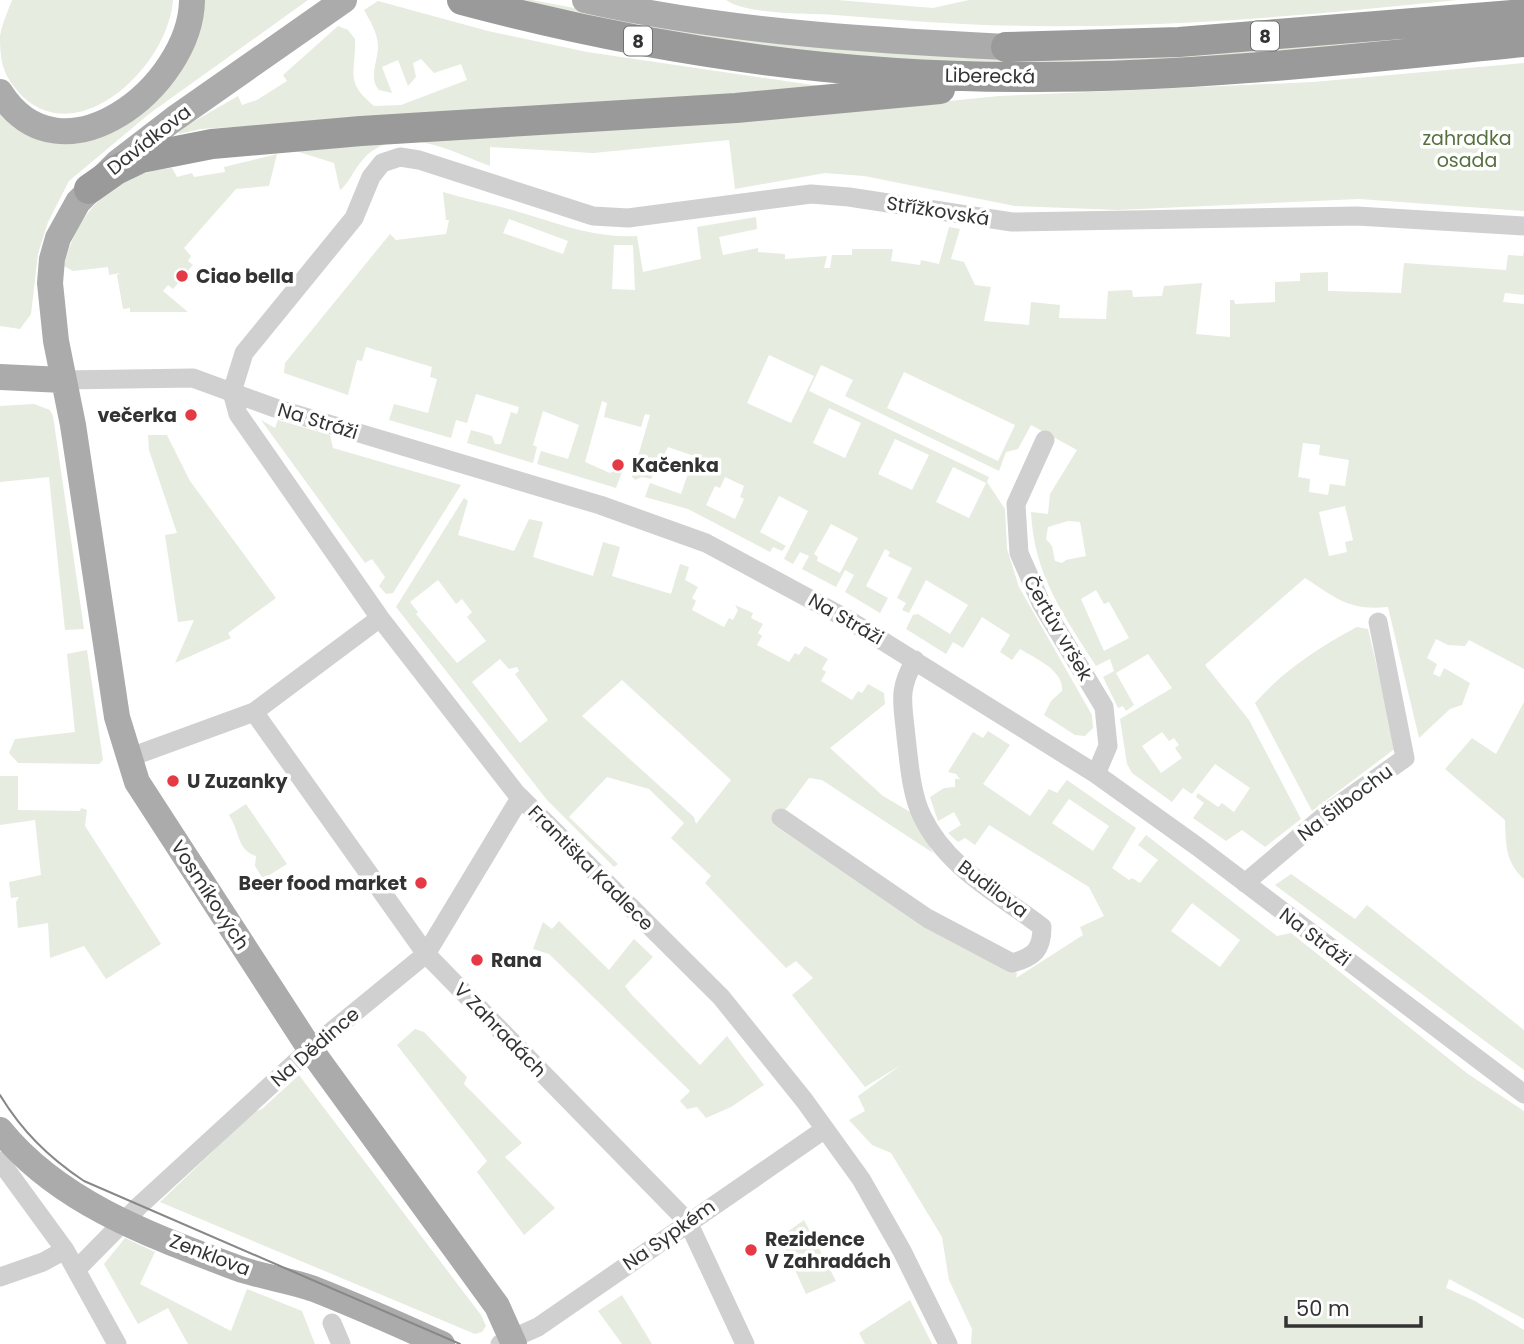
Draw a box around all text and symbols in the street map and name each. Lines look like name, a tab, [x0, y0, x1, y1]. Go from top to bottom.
road number: 8	[1251, 22, 1279, 51]
road number: 8	[624, 26, 652, 56]
street label: Liberecká	[944, 62, 1036, 90]
street label: Davídkova	[101, 99, 197, 181]
park label: zahradka osada	[1422, 125, 1512, 174]
street label: Střížkovská	[885, 190, 991, 232]
place label: Ciao bella	[196, 263, 294, 290]
marker: Ciao bella	[174, 268, 190, 284]
street label: Na Stráži	[275, 396, 361, 446]
place label: večerka	[97, 402, 177, 429]
marker: večerka	[183, 407, 199, 423]
place label: Kačenka	[632, 452, 719, 479]
marker: Kačenka	[610, 457, 626, 473]
street label: Čertův vršek	[1017, 570, 1099, 686]
street label: Na Stráži	[803, 587, 889, 651]
street label: Na Šilbochu	[1292, 758, 1398, 848]
place label: U Zuzanky	[187, 768, 288, 795]
marker: U Zuzanky	[165, 773, 181, 789]
street label: Františka Kadlece	[522, 799, 660, 937]
street label: Vosmíkových	[164, 835, 256, 955]
street label: Budilova	[952, 854, 1034, 924]
place label: Beer food market	[239, 870, 407, 897]
marker: Beer food market	[413, 875, 429, 891]
street label: Na Stráži	[1274, 901, 1356, 973]
place label: Rana	[491, 947, 542, 974]
marker: Rana	[469, 952, 485, 968]
street label: V Zahradách	[448, 977, 552, 1083]
street label: Na Dědince	[265, 1001, 365, 1093]
street label: Na Sypkém	[617, 1193, 721, 1277]
place label: Rezidence V Zahradách	[765, 1226, 891, 1275]
street label: Zenklova	[166, 1227, 254, 1283]
marker: Rezidence V Zahradách	[743, 1242, 759, 1258]
scale bar	[1286, 1284, 1421, 1328]
text: 50 m	[1296, 1294, 1350, 1323]

